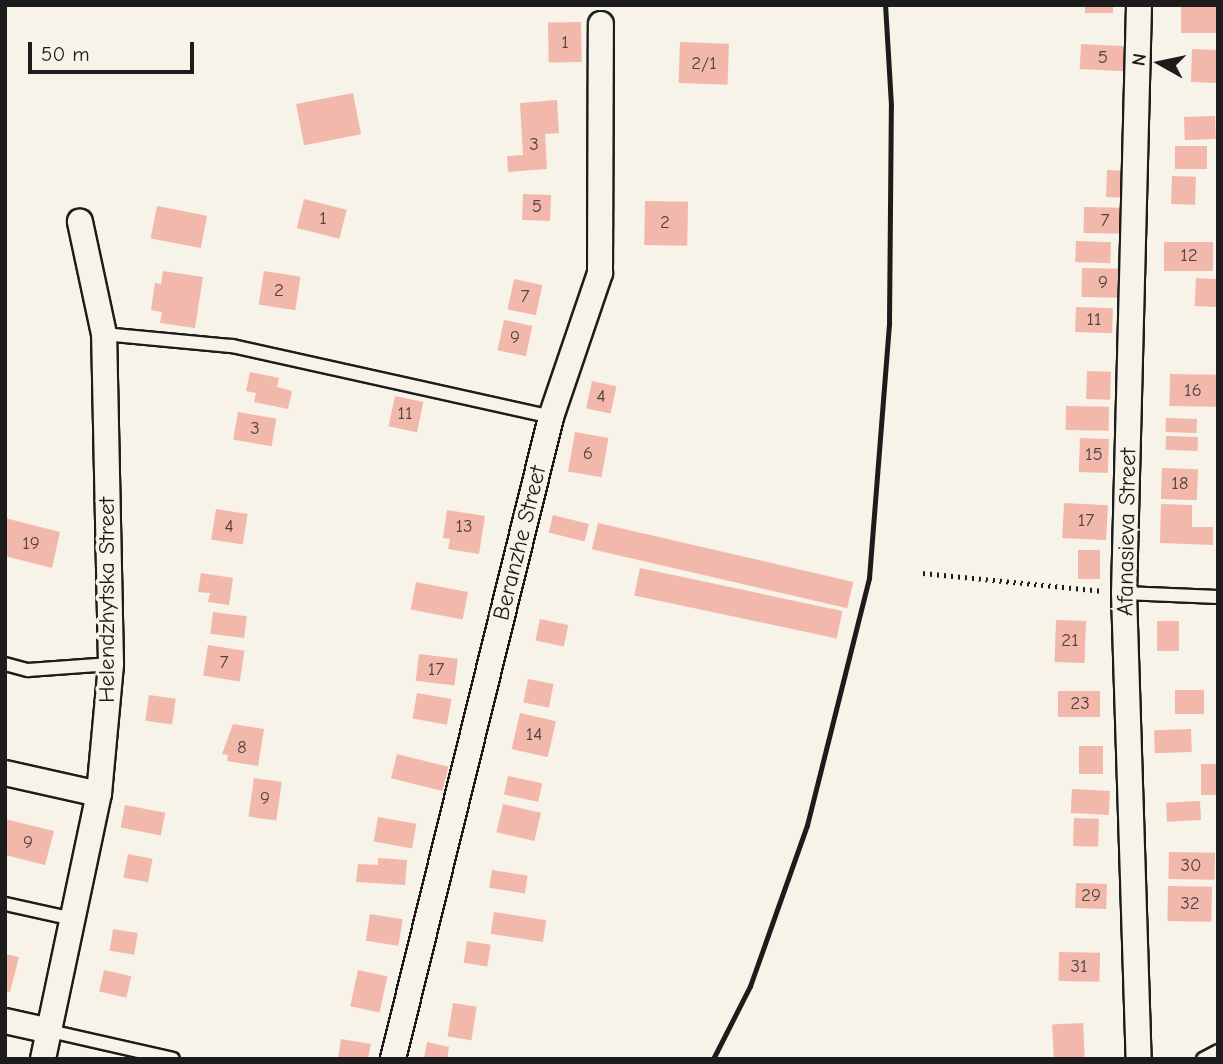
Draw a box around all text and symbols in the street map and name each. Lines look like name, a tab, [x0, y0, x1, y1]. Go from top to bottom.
scale bar	[32, 28, 198, 72]
north arrow	[1125, 28, 1195, 98]
house number: 1	[561, 32, 569, 54]
text: 50 m	[41, 42, 90, 66]
house number: 5	[1098, 47, 1108, 69]
text: N	[1127, 52, 1151, 68]
house number: 2/1	[691, 53, 717, 75]
house number: 3	[529, 134, 539, 156]
house number: 5	[532, 196, 542, 218]
house number: 1	[319, 208, 327, 230]
house number: 7	[1101, 210, 1109, 232]
house number: 2	[660, 212, 670, 234]
house number: 12	[1180, 245, 1198, 267]
house number: 9	[1098, 272, 1108, 294]
house number: 2	[274, 280, 284, 302]
house number: 7	[521, 286, 529, 308]
house number: 11	[1086, 309, 1102, 331]
house number: 9	[510, 327, 520, 349]
house number: 16	[1184, 380, 1202, 402]
house number: 4	[596, 386, 606, 408]
house number: 11	[397, 403, 413, 425]
house number: 3	[250, 418, 260, 440]
house number: 6	[583, 443, 593, 465]
house number: 15	[1085, 444, 1103, 466]
street label: Afanasieva Street	[1112, 448, 1142, 616]
street label: Beranzhe Street	[487, 463, 553, 623]
house number: 18	[1171, 473, 1189, 495]
street label: Helendzhytska Street	[93, 497, 121, 703]
house number: 17	[1078, 510, 1094, 532]
house number: 4	[224, 516, 234, 538]
house number: 13	[455, 516, 473, 538]
house number: 19	[22, 533, 40, 555]
house number: 21	[1061, 630, 1079, 652]
house number: 7	[220, 652, 228, 674]
house number: 17	[428, 659, 444, 681]
house number: 23	[1070, 693, 1090, 715]
house number: 14	[526, 724, 542, 746]
house number: 8	[237, 737, 247, 759]
house number: 9	[260, 788, 270, 810]
house number: 9	[23, 832, 33, 854]
house number: 30	[1180, 855, 1202, 877]
house number: 29	[1081, 885, 1101, 907]
house number: 32	[1180, 893, 1200, 915]
house number: 31	[1070, 956, 1088, 978]

